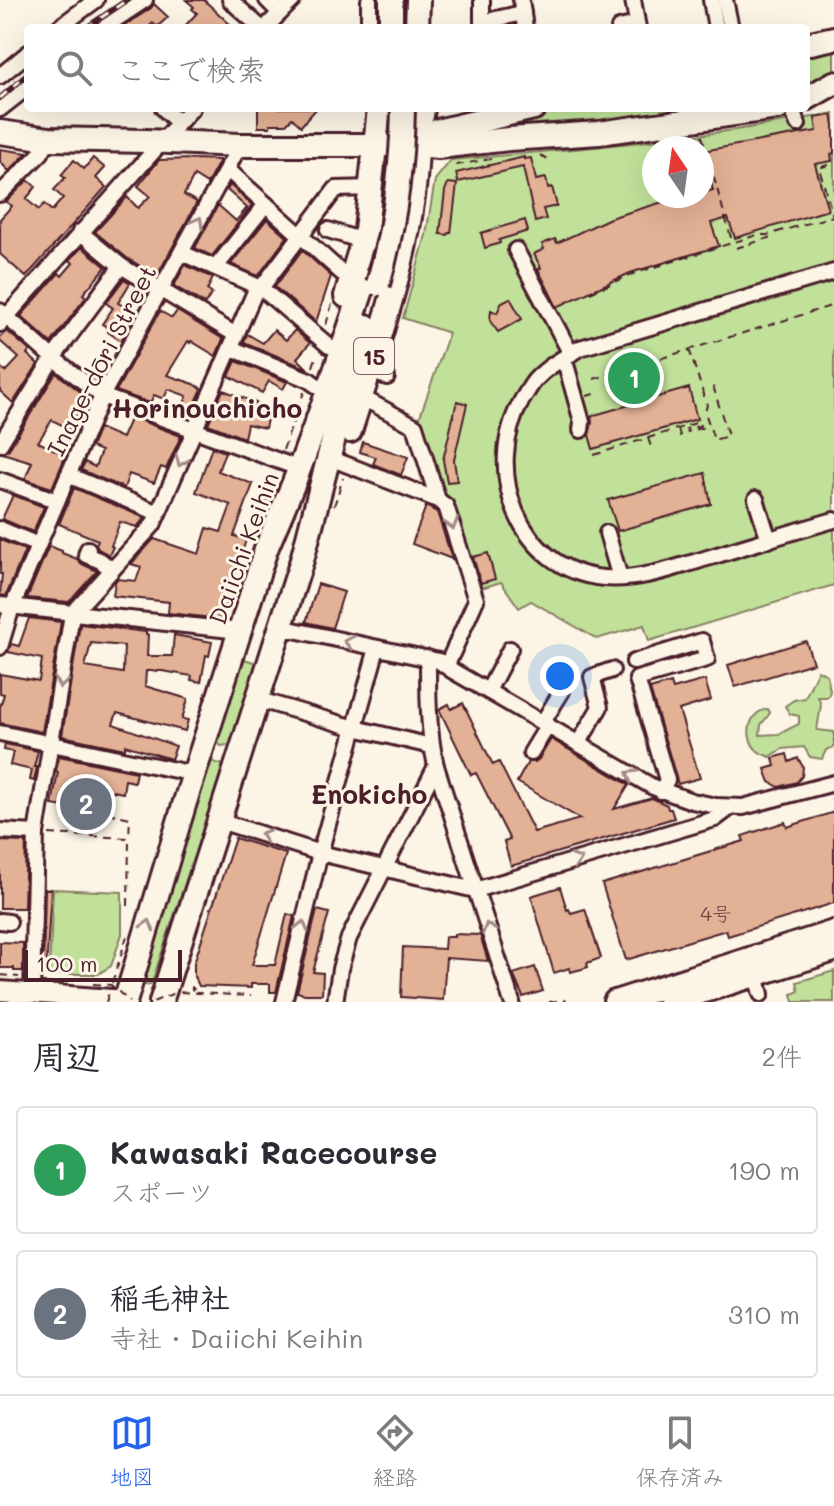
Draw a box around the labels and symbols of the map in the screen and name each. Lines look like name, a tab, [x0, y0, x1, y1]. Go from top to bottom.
north arrow	[642, 136, 714, 208]
one-way arrow	[189, 216, 204, 231]
street label: Inage-dōri Street	[39, 259, 163, 461]
road number: 15	[354, 338, 394, 374]
pin: 1	[608, 348, 660, 408]
district label: Horinouchicho	[112, 391, 302, 425]
one-way arrow	[174, 453, 190, 467]
street label: Daiichi Keihin	[201, 468, 285, 628]
one-way arrow	[443, 517, 459, 530]
one-way arrow	[342, 634, 356, 651]
your location	[540, 656, 580, 696]
one-way arrow	[53, 676, 70, 690]
one-way arrow	[626, 769, 640, 785]
pin: 2	[60, 774, 112, 834]
district label: Enokicho	[311, 777, 427, 811]
one-way arrow	[258, 829, 272, 845]
one-way arrow	[570, 853, 583, 869]
house number: 4号	[700, 900, 732, 926]
one-way arrow	[139, 919, 155, 932]
one-way arrow	[293, 920, 310, 934]
one-way arrow	[481, 922, 497, 936]
scale bar	[24, 946, 182, 982]

